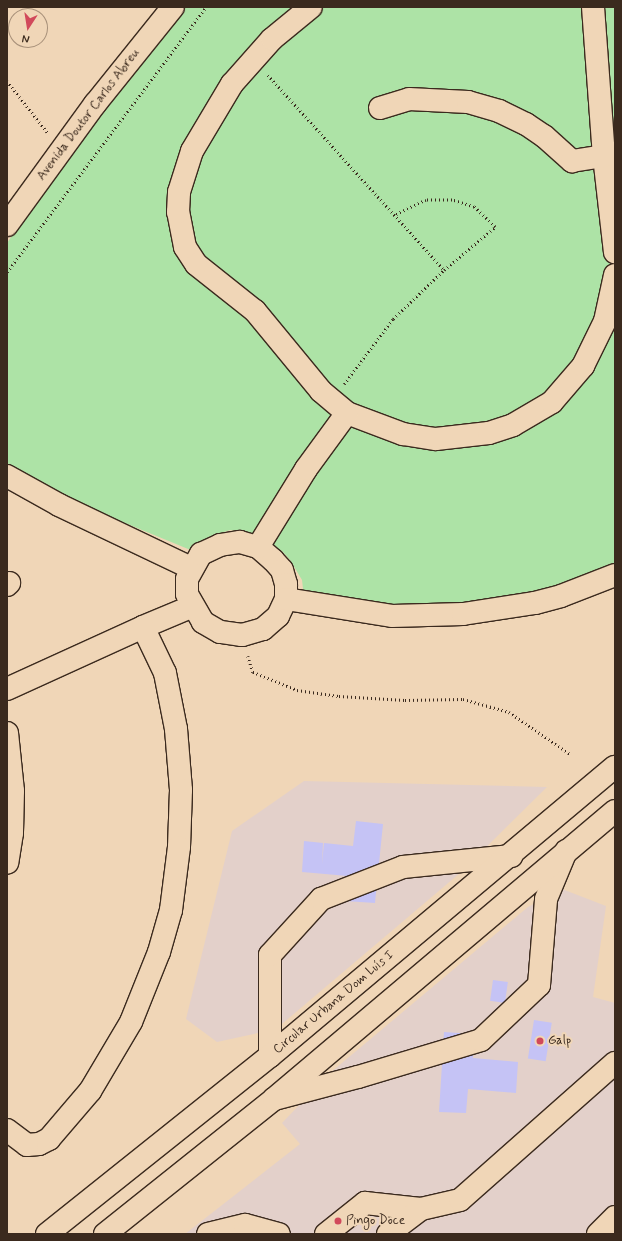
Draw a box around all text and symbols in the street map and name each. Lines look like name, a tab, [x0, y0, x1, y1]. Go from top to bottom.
north arrow	[8, 8, 48, 48]
text: N	[21, 31, 31, 46]
street label: Avenida Doutor Carlos Abreu	[36, 48, 142, 182]
street label: Circular Urbana Dom Luís I	[268, 946, 400, 1060]
place label: Galp	[548, 1033, 571, 1049]
marker: Galp	[535, 1036, 545, 1046]
place label: Pingo Doce	[346, 1213, 405, 1229]
marker: Pingo Doce	[333, 1216, 343, 1226]

